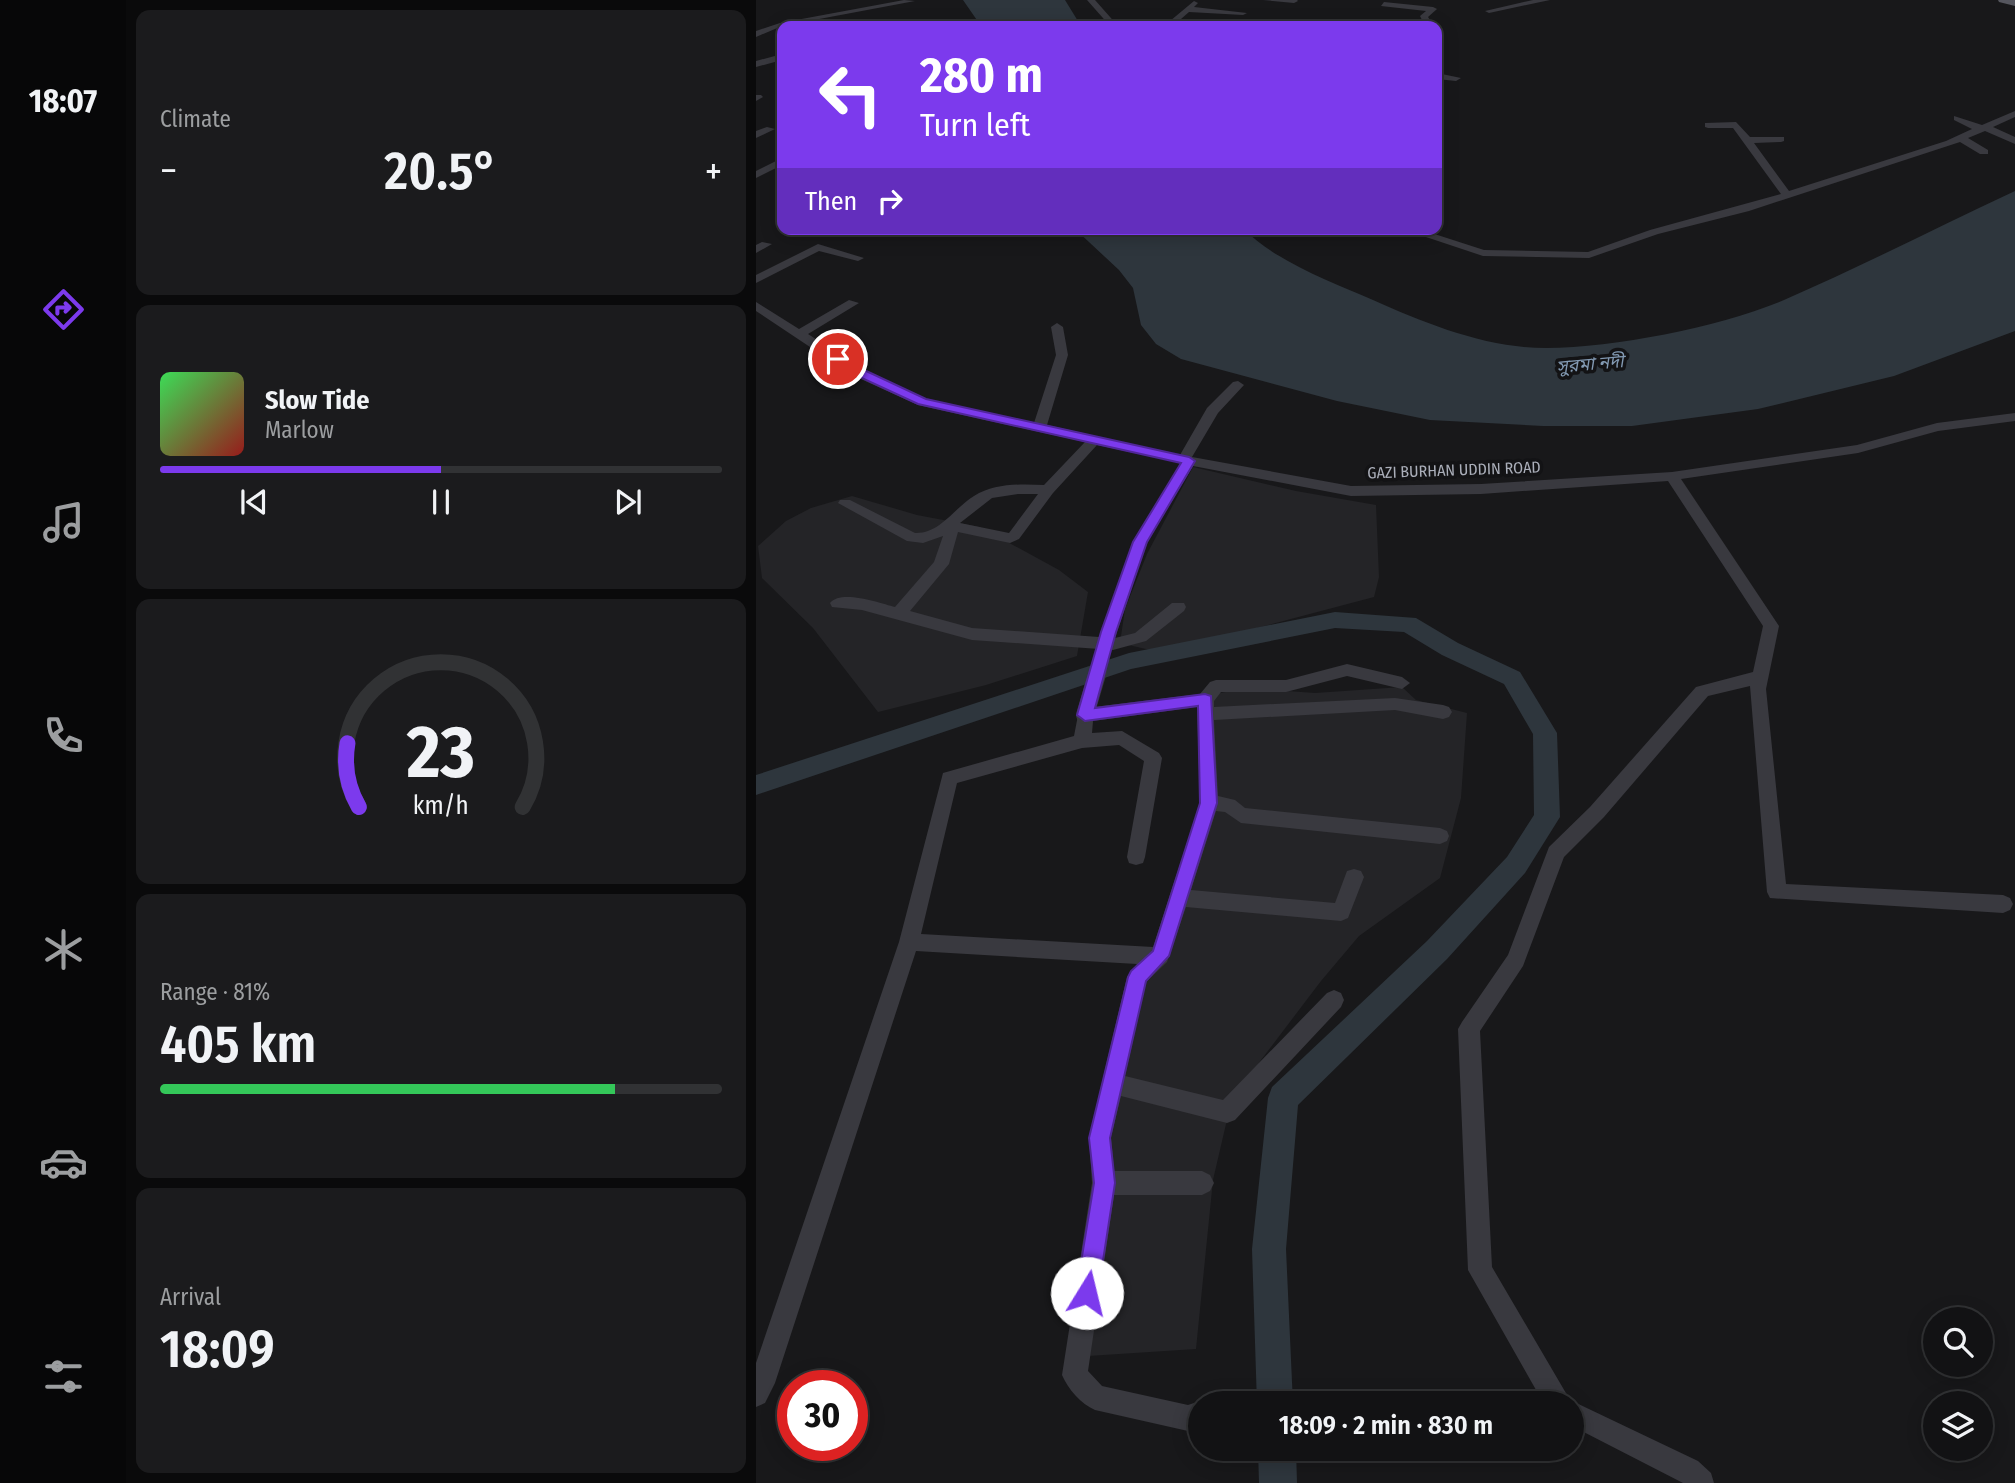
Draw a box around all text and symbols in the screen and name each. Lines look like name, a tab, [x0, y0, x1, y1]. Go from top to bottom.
text: 280 m	[920, 46, 1043, 105]
icon: left	[805, 49, 896, 140]
text: 18:07	[29, 82, 97, 120]
text: Climate	[160, 105, 231, 133]
text: Turn left	[920, 106, 1030, 144]
text: 20.5°	[384, 140, 498, 203]
text: −	[160, 148, 177, 194]
text: +	[705, 148, 722, 194]
icon: right	[871, 182, 909, 220]
text: Then	[805, 186, 857, 217]
icon: directions	[39, 285, 88, 334]
pin	[808, 329, 868, 389]
icon: arrive	[819, 340, 857, 378]
water label: সুরমা নদী	[1555, 350, 1628, 378]
text: Slow Tide	[265, 385, 369, 416]
text: Marlow	[265, 416, 334, 444]
street label: GAZI BURHAN UDDIN ROAD	[1367, 457, 1541, 483]
icon: previous	[235, 483, 273, 521]
icon: pause	[422, 483, 460, 521]
icon: next	[609, 483, 647, 521]
icon: music	[39, 498, 88, 547]
text: 23	[406, 710, 475, 797]
icon: phone	[39, 711, 88, 760]
text: km/h	[413, 791, 469, 821]
icon: climate	[39, 925, 88, 974]
text: Range · 81%	[160, 978, 270, 1006]
text: 405 km	[160, 1013, 316, 1076]
icon: car	[39, 1138, 88, 1187]
position arrow	[1050, 1256, 1124, 1330]
text: Arrival	[160, 1283, 221, 1311]
map controls	[1923, 1307, 1993, 1461]
button: search	[1923, 1307, 1993, 1377]
text: 18:09	[160, 1318, 275, 1381]
icon: filters	[39, 1352, 88, 1401]
speed limit sign: 30	[777, 1370, 868, 1461]
button: layers	[1923, 1391, 1993, 1461]
text: 18:09 · 2 min · 830 m	[1279, 1410, 1493, 1441]

